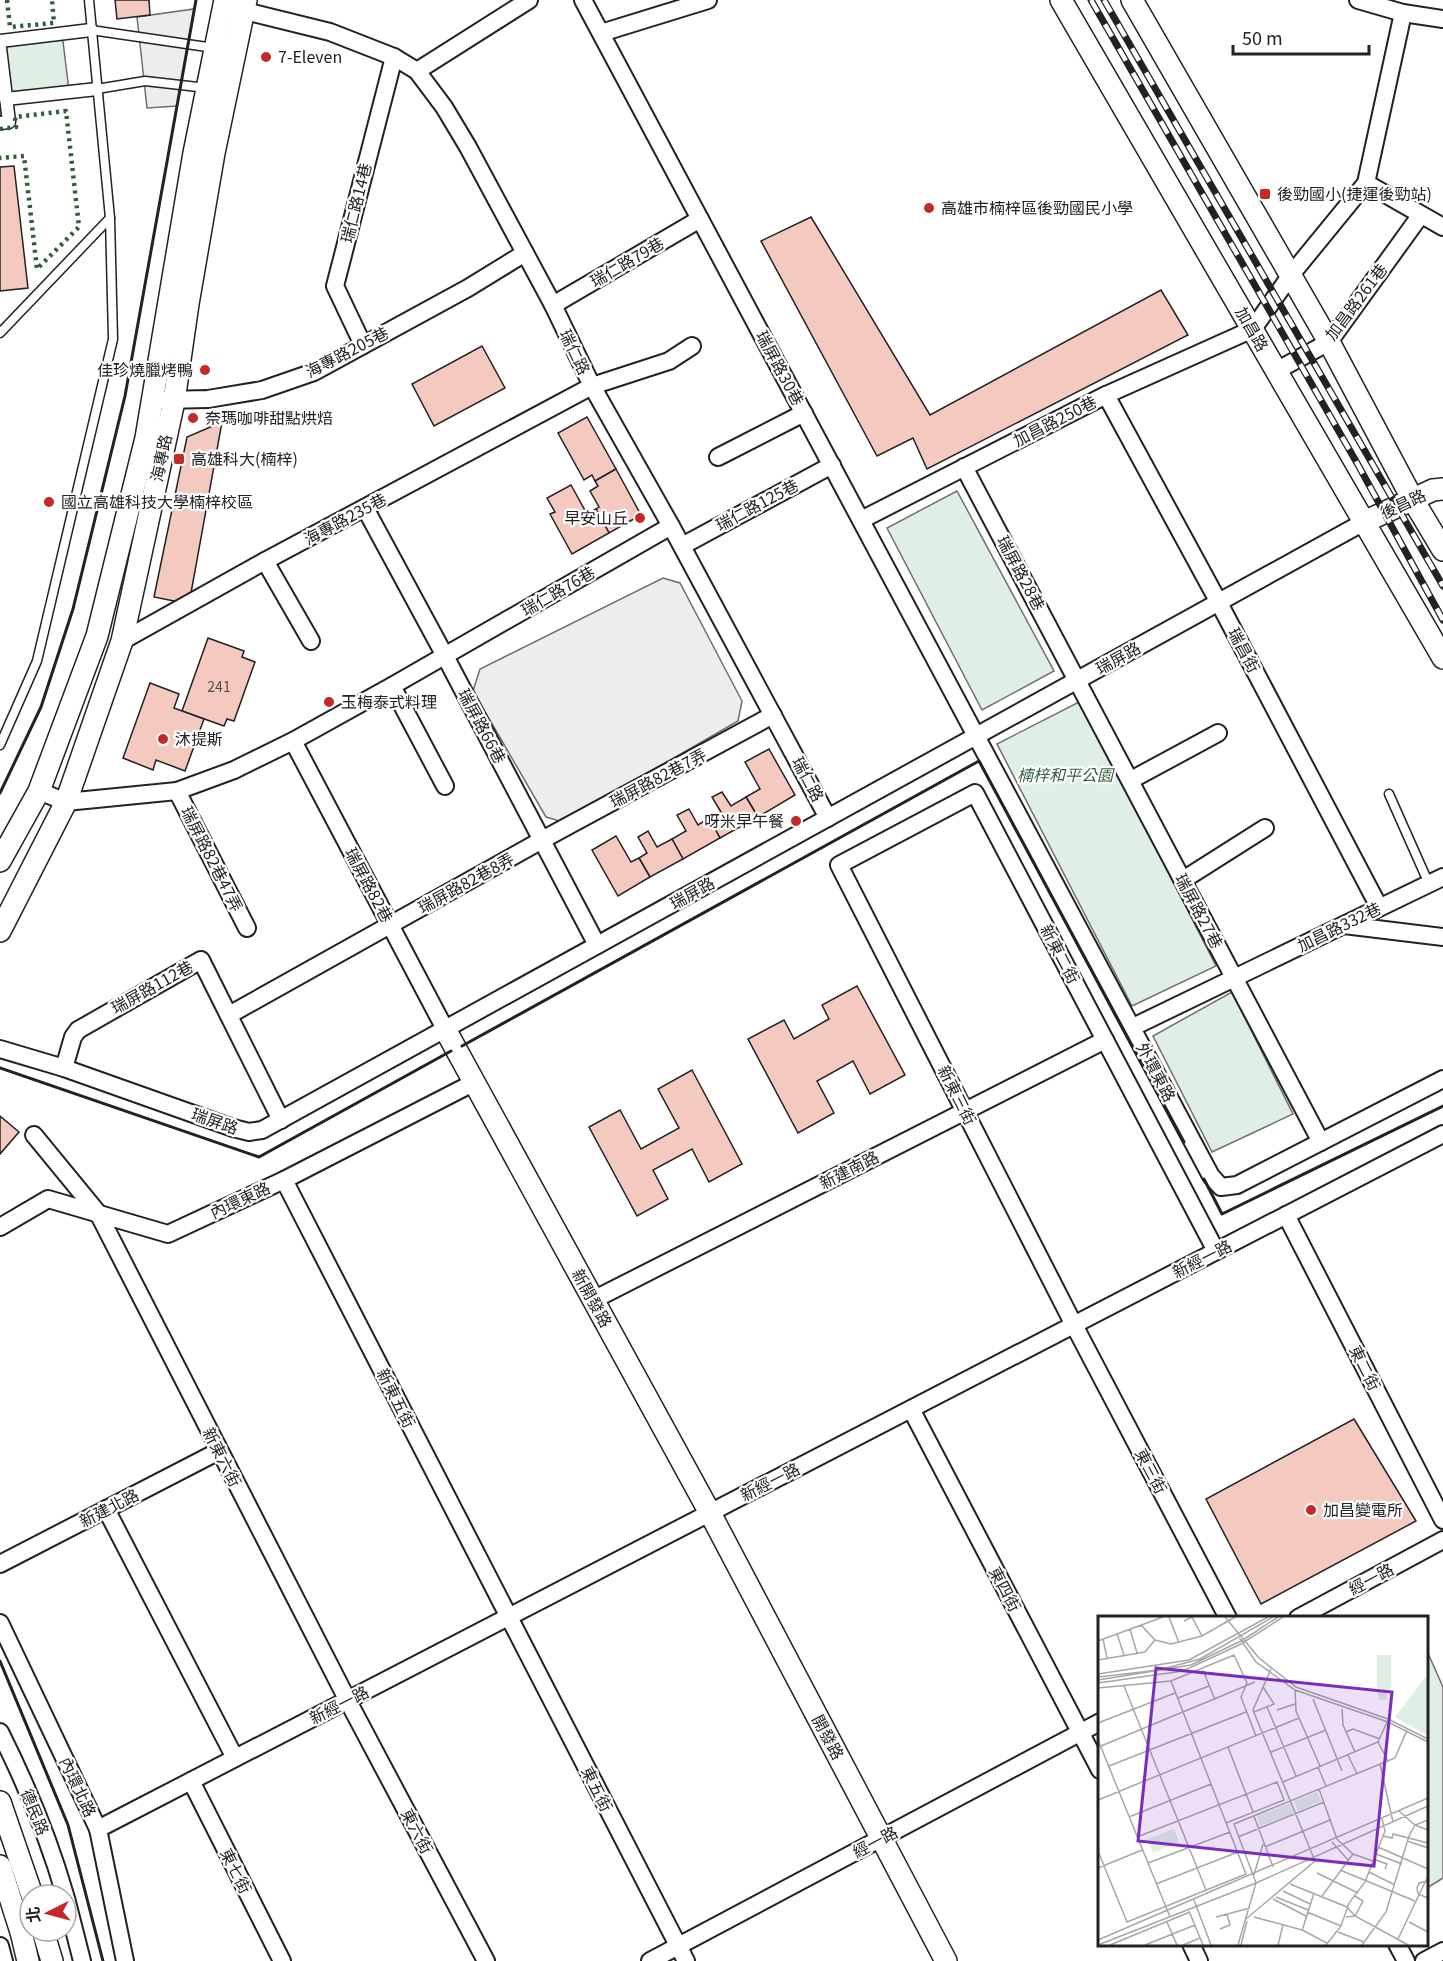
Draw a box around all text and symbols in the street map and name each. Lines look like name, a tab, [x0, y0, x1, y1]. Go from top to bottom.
scale bar	[1233, 18, 1370, 56]
text: 50 m	[1242, 24, 1283, 50]
place label: 7-Eleven	[278, 44, 342, 68]
marker: 7-Eleven	[259, 50, 273, 64]
street label: 瑞仁路14巷	[333, 160, 377, 245]
place label: 後勁國小(捷運後勁站)	[1277, 181, 1432, 205]
marker: 後勁國小(捷運後勁站)	[1258, 187, 1272, 201]
place label: 高雄市楠梓區後勁國民小學	[941, 195, 1133, 219]
marker: 高雄市楠梓區後勁國民小學	[922, 201, 936, 215]
street label: 瑞仁路79巷	[585, 230, 668, 292]
street label: 加昌路261巷	[1318, 258, 1392, 345]
street label: 加昌路	[1230, 302, 1275, 355]
street label: 海專路205巷	[301, 320, 392, 382]
street label: 瑞仁路	[555, 325, 597, 378]
street label: 瑞屏路30巷	[751, 326, 811, 409]
place label: 佳珍燒臘烤鴨	[97, 357, 193, 381]
marker: 佳珍燒臘烤鴨	[198, 363, 212, 377]
street label: 加昌路250巷	[1009, 389, 1100, 451]
place label: 奈瑪咖啡甜點烘焙	[205, 405, 333, 429]
marker: 奈瑪咖啡甜點烘焙	[186, 411, 200, 425]
street label: 海專路	[143, 432, 177, 484]
place label: 高雄科大(楠梓)	[191, 446, 298, 470]
marker: 高雄科大(楠梓)	[172, 452, 186, 466]
street label: 瑞仁路125巷	[711, 472, 802, 536]
street label: 後昌路	[1376, 482, 1429, 524]
street label: 海專路235巷	[299, 486, 390, 550]
place label: 國立高雄科技大學楠梓校區	[61, 489, 253, 513]
marker: 國立高雄科技大學楠梓校區	[42, 495, 56, 509]
place label: 早安山丘	[564, 505, 628, 529]
marker: 早安山丘	[633, 511, 647, 525]
street label: 瑞屏路28巷	[992, 531, 1052, 614]
street label: 瑞仁路76巷	[516, 559, 599, 621]
street label: 瑞昌街	[1223, 623, 1267, 676]
street label: 瑞屏路	[1091, 635, 1144, 679]
house number: 241	[207, 676, 231, 696]
street label: 瑞屏路66巷	[453, 684, 513, 767]
place label: 玉梅泰式料理	[341, 689, 437, 713]
marker: 玉梅泰式料理	[322, 695, 336, 709]
place label: 沐提斯	[175, 726, 223, 750]
marker: 沐提斯	[156, 732, 170, 746]
street label: 瑞屏路82巷7弄	[605, 741, 710, 813]
street label: 瑞仁路	[787, 752, 831, 805]
park label: 楠梓和平公園	[1017, 762, 1115, 786]
street label: 瑞屏路82巷47弄	[176, 802, 250, 915]
place label: 呀米早午餐	[704, 808, 784, 832]
marker: 呀米早午餐	[789, 814, 803, 828]
street label: 瑞屏路82巷	[340, 843, 400, 926]
street label: 瑞屏路82巷8弄	[413, 846, 518, 918]
street label: 瑞屏路27巷	[1170, 869, 1230, 952]
street label: 瑞屏路	[665, 870, 718, 914]
street label: 加昌路332巷	[1293, 895, 1385, 957]
street label: 新東二街	[1035, 920, 1087, 987]
street label: 瑞屏路112巷	[106, 954, 197, 1019]
street label: 外環東路	[1131, 1038, 1183, 1105]
street label: 新東三街	[933, 1061, 983, 1129]
street label: 瑞屏路	[189, 1101, 242, 1139]
street label: 新建南路	[815, 1144, 883, 1194]
street label: 內環東路	[205, 1175, 274, 1223]
street label: 新經一路	[1168, 1233, 1236, 1283]
street label: 新開發路	[567, 1264, 619, 1331]
street label: 東二街	[1344, 1341, 1387, 1394]
street label: 新東五街	[372, 1364, 422, 1432]
street label: 新東六街	[198, 1423, 248, 1491]
street label: 東三街	[1130, 1444, 1174, 1497]
street label: 新經一路	[736, 1456, 804, 1506]
street label: 新建北路	[75, 1482, 143, 1532]
place label: 加昌變電所	[1323, 1497, 1403, 1521]
marker: 加昌變電所	[1304, 1503, 1318, 1517]
street label: 經一路	[1344, 1556, 1397, 1600]
street label: 東四街	[984, 1562, 1028, 1615]
inset map	[1098, 1616, 1428, 1946]
street label: 新經一路	[305, 1679, 373, 1729]
street label: 開發路	[807, 1710, 851, 1763]
street label: 內環北路	[55, 1752, 103, 1821]
street label: 東五街	[576, 1762, 619, 1815]
street label: 德民路	[16, 1785, 56, 1838]
street label: 東六街	[396, 1804, 440, 1857]
street label: 經一路	[848, 1819, 901, 1863]
street label: 東七街	[215, 1844, 258, 1897]
north arrow	[18, 1883, 78, 1943]
text: 北	[19, 1905, 45, 1924]

